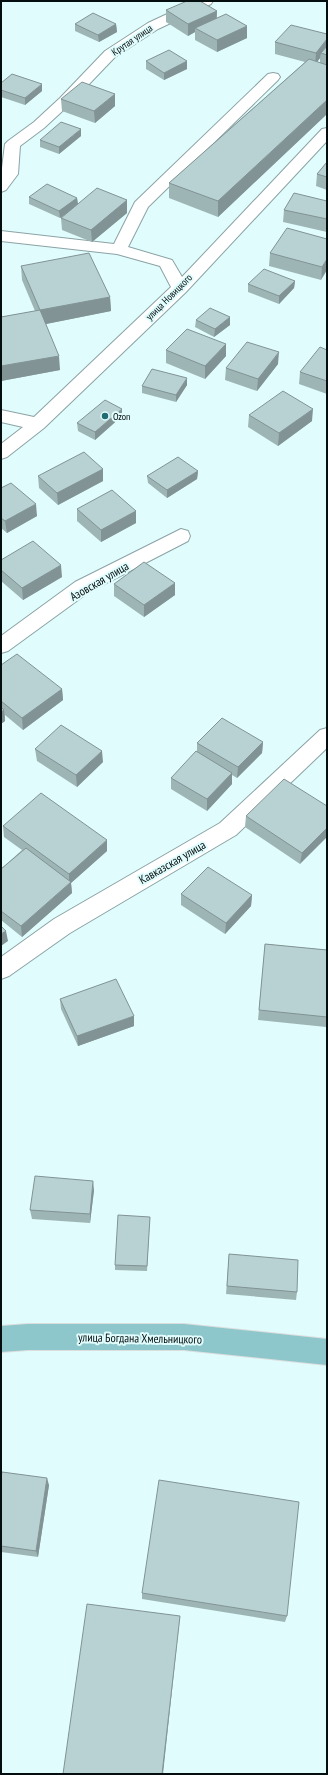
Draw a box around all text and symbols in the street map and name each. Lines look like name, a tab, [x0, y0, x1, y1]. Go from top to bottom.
street label: Крутая улица	[109, 22, 155, 58]
street label: улица Новицкого	[143, 271, 195, 323]
place label: Ozon	[113, 410, 131, 423]
marker: Ozon	[100, 411, 110, 421]
street label: Азовская улица	[67, 558, 131, 604]
street label: Кавказская улица	[136, 837, 208, 887]
street label: улица Богдана Хмельницкого	[78, 1329, 202, 1347]

